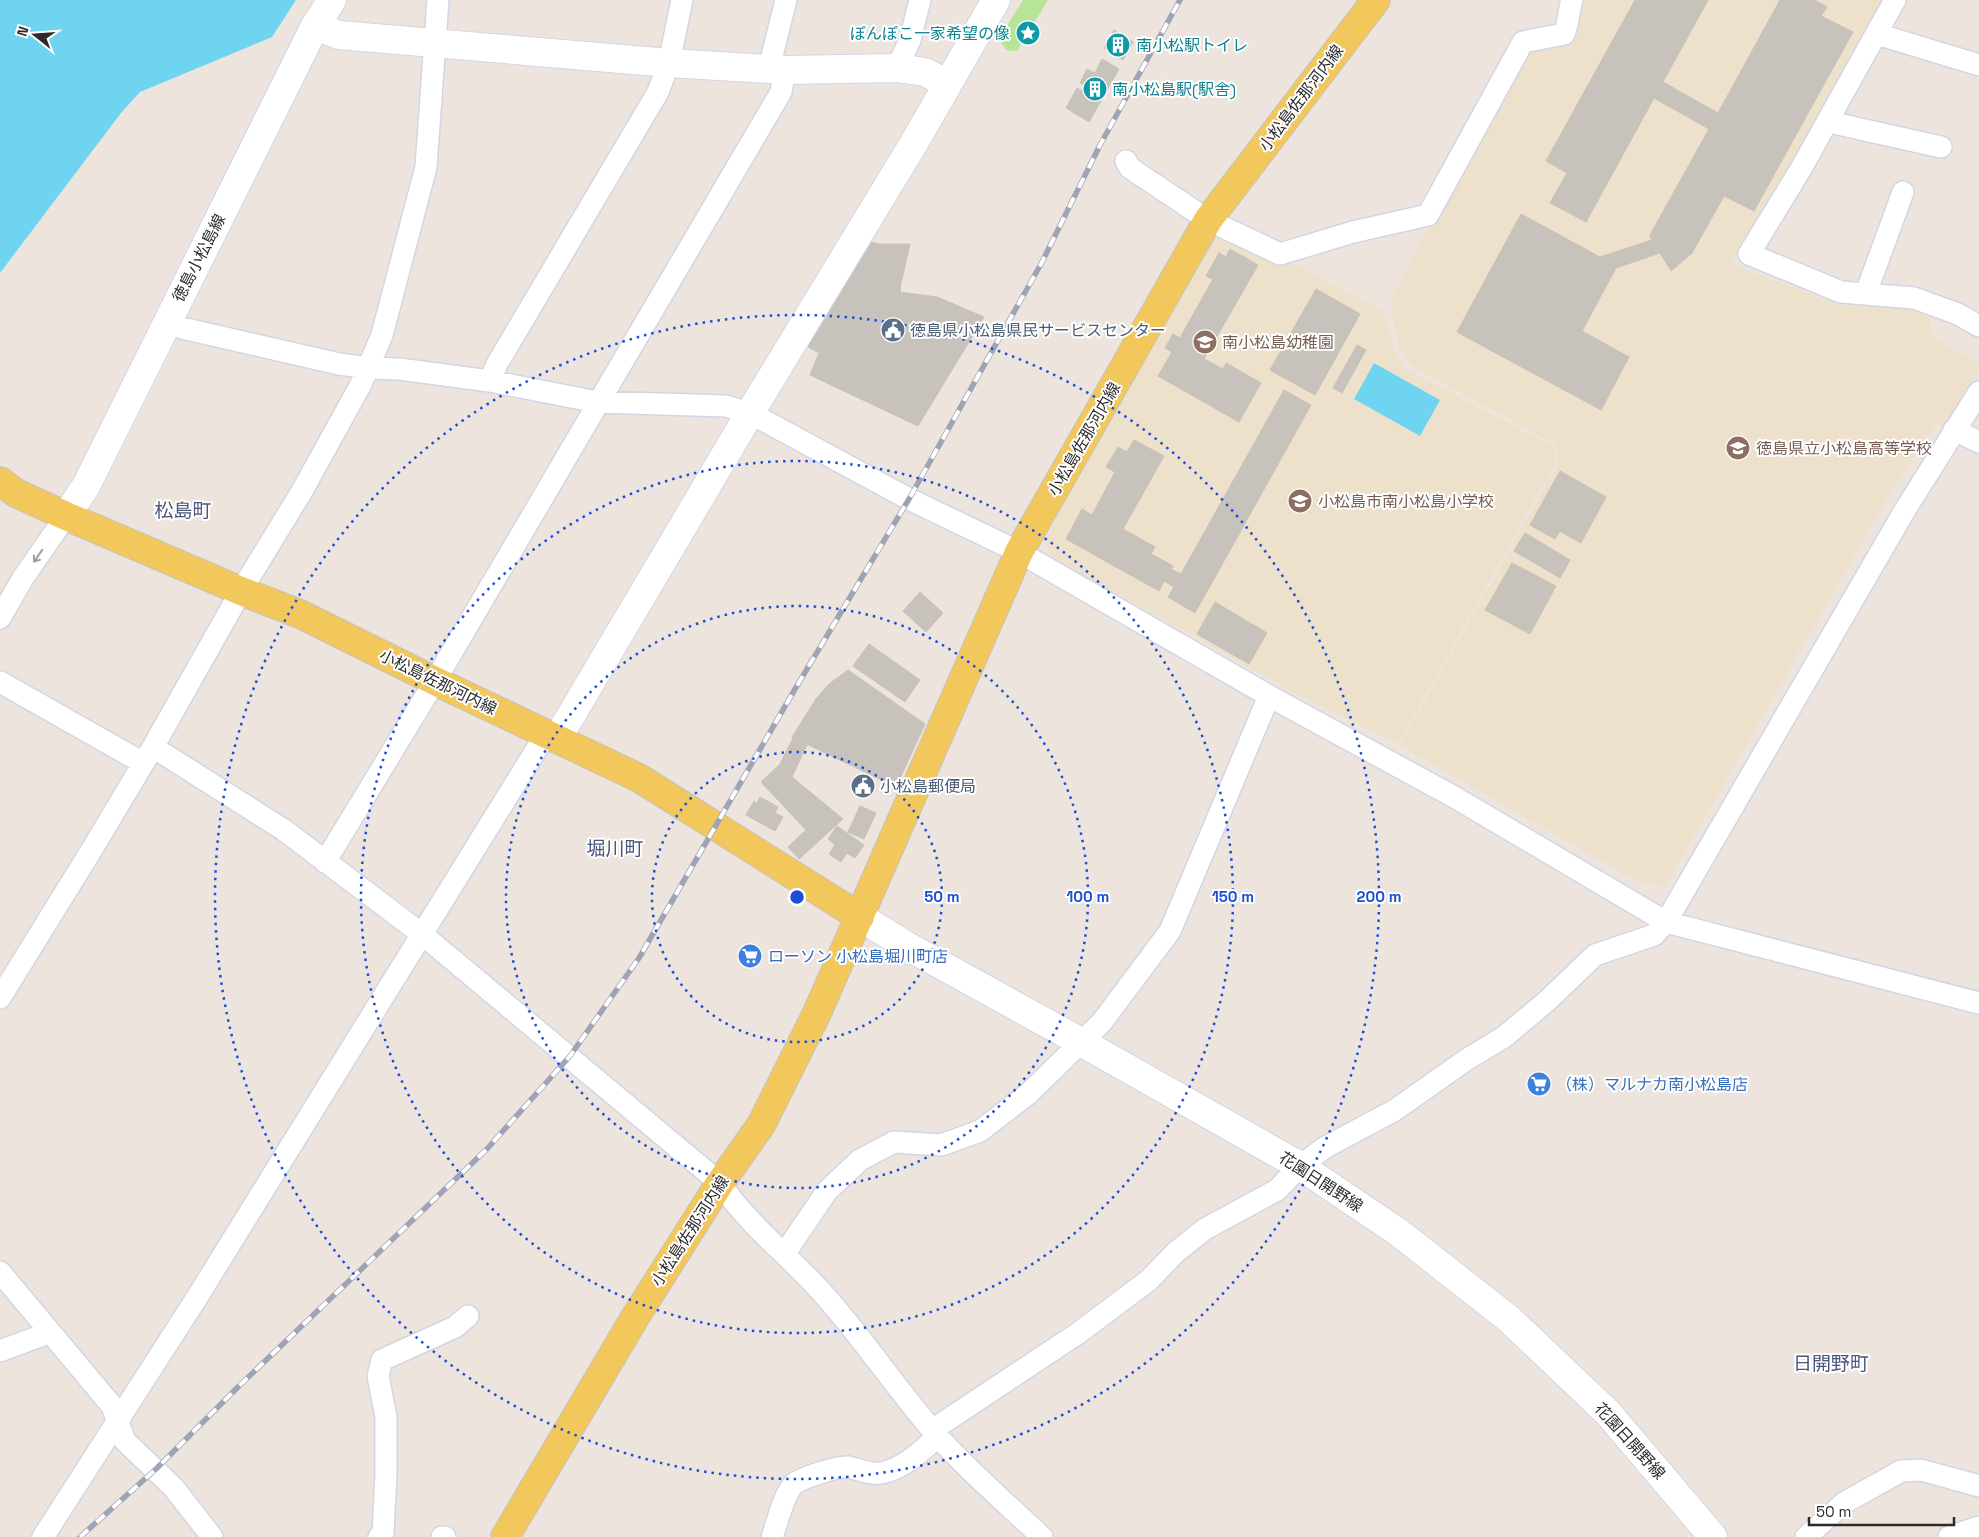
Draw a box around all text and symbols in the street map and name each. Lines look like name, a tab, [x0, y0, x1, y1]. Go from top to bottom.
north arrow	[10, 10, 60, 60]
place icon: ぽんぽこ一家希望の像	[1015, 20, 1041, 46]
place label: ぽんぽこ一家希望の像	[850, 23, 1010, 44]
text: N	[13, 24, 33, 38]
building icon: 南小松駅トイレ	[1105, 32, 1131, 58]
place label: 南小松駅トイレ	[1136, 35, 1248, 56]
street label: 小松島佐那河内線	[1254, 41, 1348, 155]
building icon: 南小松島駅(駅舎)	[1082, 76, 1108, 102]
place label: 南小松島駅(駅舎)	[1112, 79, 1236, 100]
street label: 徳島小松島線	[168, 210, 230, 306]
public building icon: 徳島県小松島県民サービスセンター	[880, 317, 906, 343]
place label: 徳島県小松島県民サービスセンター	[910, 320, 1166, 341]
school or university icon: 南小松島幼稚園	[1192, 329, 1218, 355]
place label: 南小松島幼稚園	[1222, 332, 1334, 353]
street label: 小松島佐那河内線	[1043, 378, 1125, 500]
school or university icon: 徳島県立小松島高等学校	[1725, 435, 1751, 461]
place label: 徳島県立小松島高等学校	[1756, 438, 1932, 459]
school or university icon: 小松島市南小松島小学校	[1287, 488, 1313, 514]
place label: 小松島市南小松島小学校	[1318, 491, 1494, 512]
district label: 松島町	[154, 498, 212, 523]
one-way arrow	[33, 549, 43, 563]
street label: 小松島佐那河内線	[376, 645, 500, 719]
public building icon: 小松島郵便局	[850, 773, 876, 799]
place label: 小松島郵便局	[880, 776, 976, 797]
district label: 堀川町	[586, 836, 644, 861]
text: 50 m	[924, 887, 960, 906]
text: 100 m	[1067, 887, 1109, 906]
text: 150 m	[1212, 887, 1254, 906]
text: 200 m	[1357, 887, 1401, 906]
centre of rings	[788, 888, 806, 906]
supermarket icon: ローソン 小松島堀川町店	[737, 943, 763, 969]
place label: ローソン 小松島堀川町店	[768, 946, 948, 967]
supermarket icon: （株）マルナカ南小松島店	[1526, 1071, 1552, 1097]
place label: （株）マルナカ南小松島店	[1556, 1074, 1748, 1095]
street label: 花園日開野線	[1275, 1147, 1367, 1217]
street label: 小松島佐那河内線	[646, 1172, 734, 1290]
district label: 日開野町	[1793, 1351, 1869, 1376]
street label: 花園日開野線	[1590, 1398, 1670, 1484]
scale bar	[1809, 1494, 1954, 1526]
text: 50 m	[1816, 1502, 1851, 1521]

